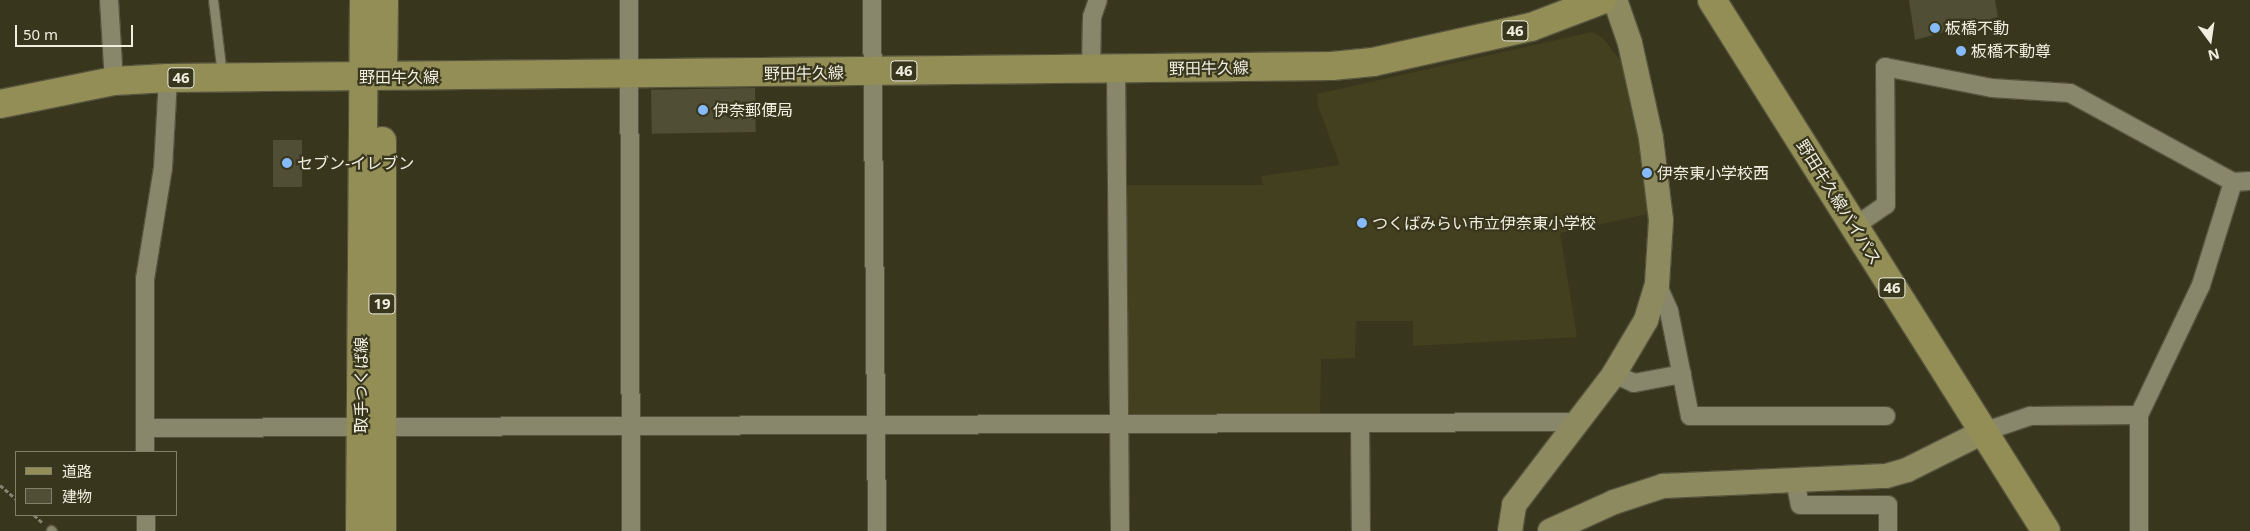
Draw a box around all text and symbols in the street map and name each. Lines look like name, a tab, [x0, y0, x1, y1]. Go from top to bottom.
scale bar	[18, 15, 135, 47]
north arrow	[2185, 15, 2235, 65]
road number: 46	[1501, 18, 1529, 44]
place label: 板橋不動	[1945, 18, 2009, 38]
marker: 板橋不動	[1929, 22, 1941, 34]
text: 50 m	[23, 24, 58, 44]
place label: 板橋不動尊	[1971, 41, 2051, 61]
text: N	[2206, 44, 2222, 66]
marker: 板橋不動尊	[1955, 45, 1967, 57]
road number: 46	[890, 58, 918, 84]
street label: 野田牛久線	[1169, 58, 1249, 78]
street label: 野田牛久線	[764, 63, 844, 83]
road number: 46	[167, 66, 195, 90]
street label: 野田牛久線	[359, 67, 439, 87]
place label: 伊奈郵便局	[713, 100, 793, 120]
marker: 伊奈郵便局	[697, 104, 709, 116]
street label: 野田牛久線バイパス	[1793, 136, 1885, 268]
place label: セブン-イレブン	[297, 153, 414, 173]
marker: セブン-イレブン	[281, 157, 293, 169]
place label: 伊奈東小学校西	[1657, 163, 1769, 183]
marker: 伊奈東小学校西	[1641, 167, 1653, 179]
place label: つくばみらい市立伊奈東小学校	[1372, 213, 1596, 233]
marker: つくばみらい市立伊奈東小学校	[1356, 217, 1368, 229]
road number: 46	[1878, 276, 1906, 300]
road number: 19	[368, 292, 396, 316]
street label: 取手つくば線	[351, 337, 371, 433]
legend	[15, 451, 178, 516]
text: 道路	[62, 461, 92, 481]
text: 建物	[62, 486, 92, 506]

